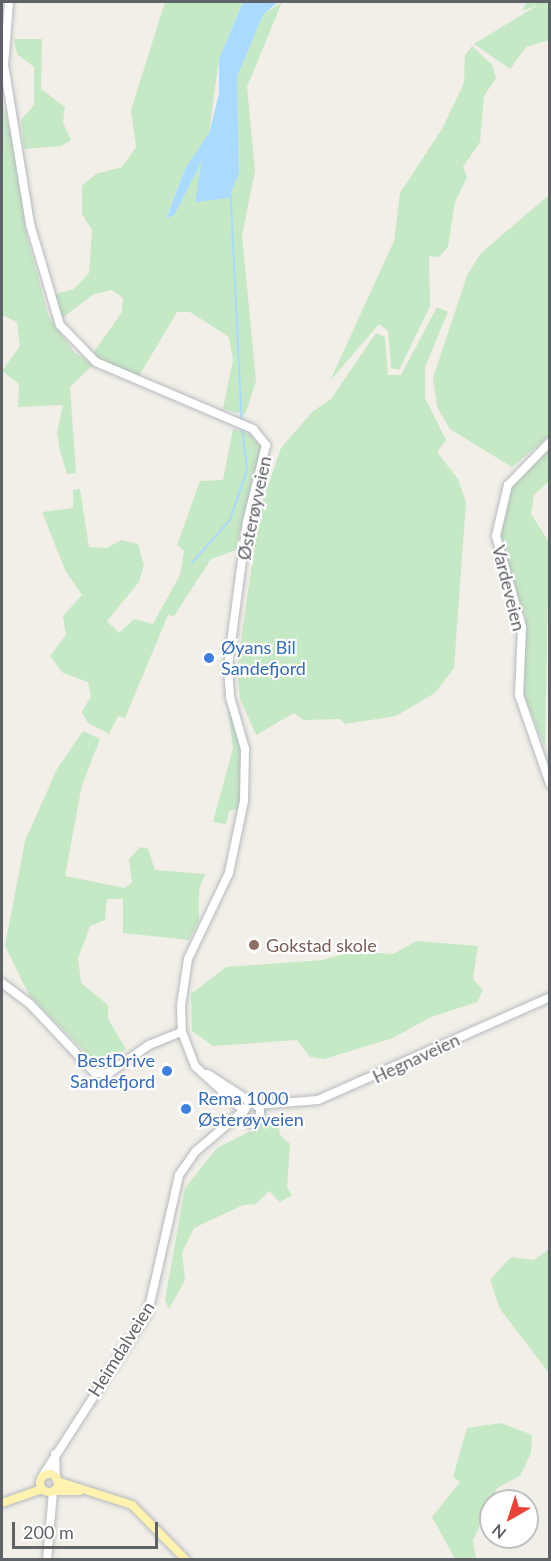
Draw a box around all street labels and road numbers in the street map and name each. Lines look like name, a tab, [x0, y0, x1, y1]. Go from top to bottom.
street label: Østerøyveien	[232, 454, 276, 562]
street label: Vardeveien	[488, 543, 530, 633]
street label: Hegnaveien	[369, 1028, 463, 1088]
street label: Heimdalveien	[83, 1298, 159, 1400]

